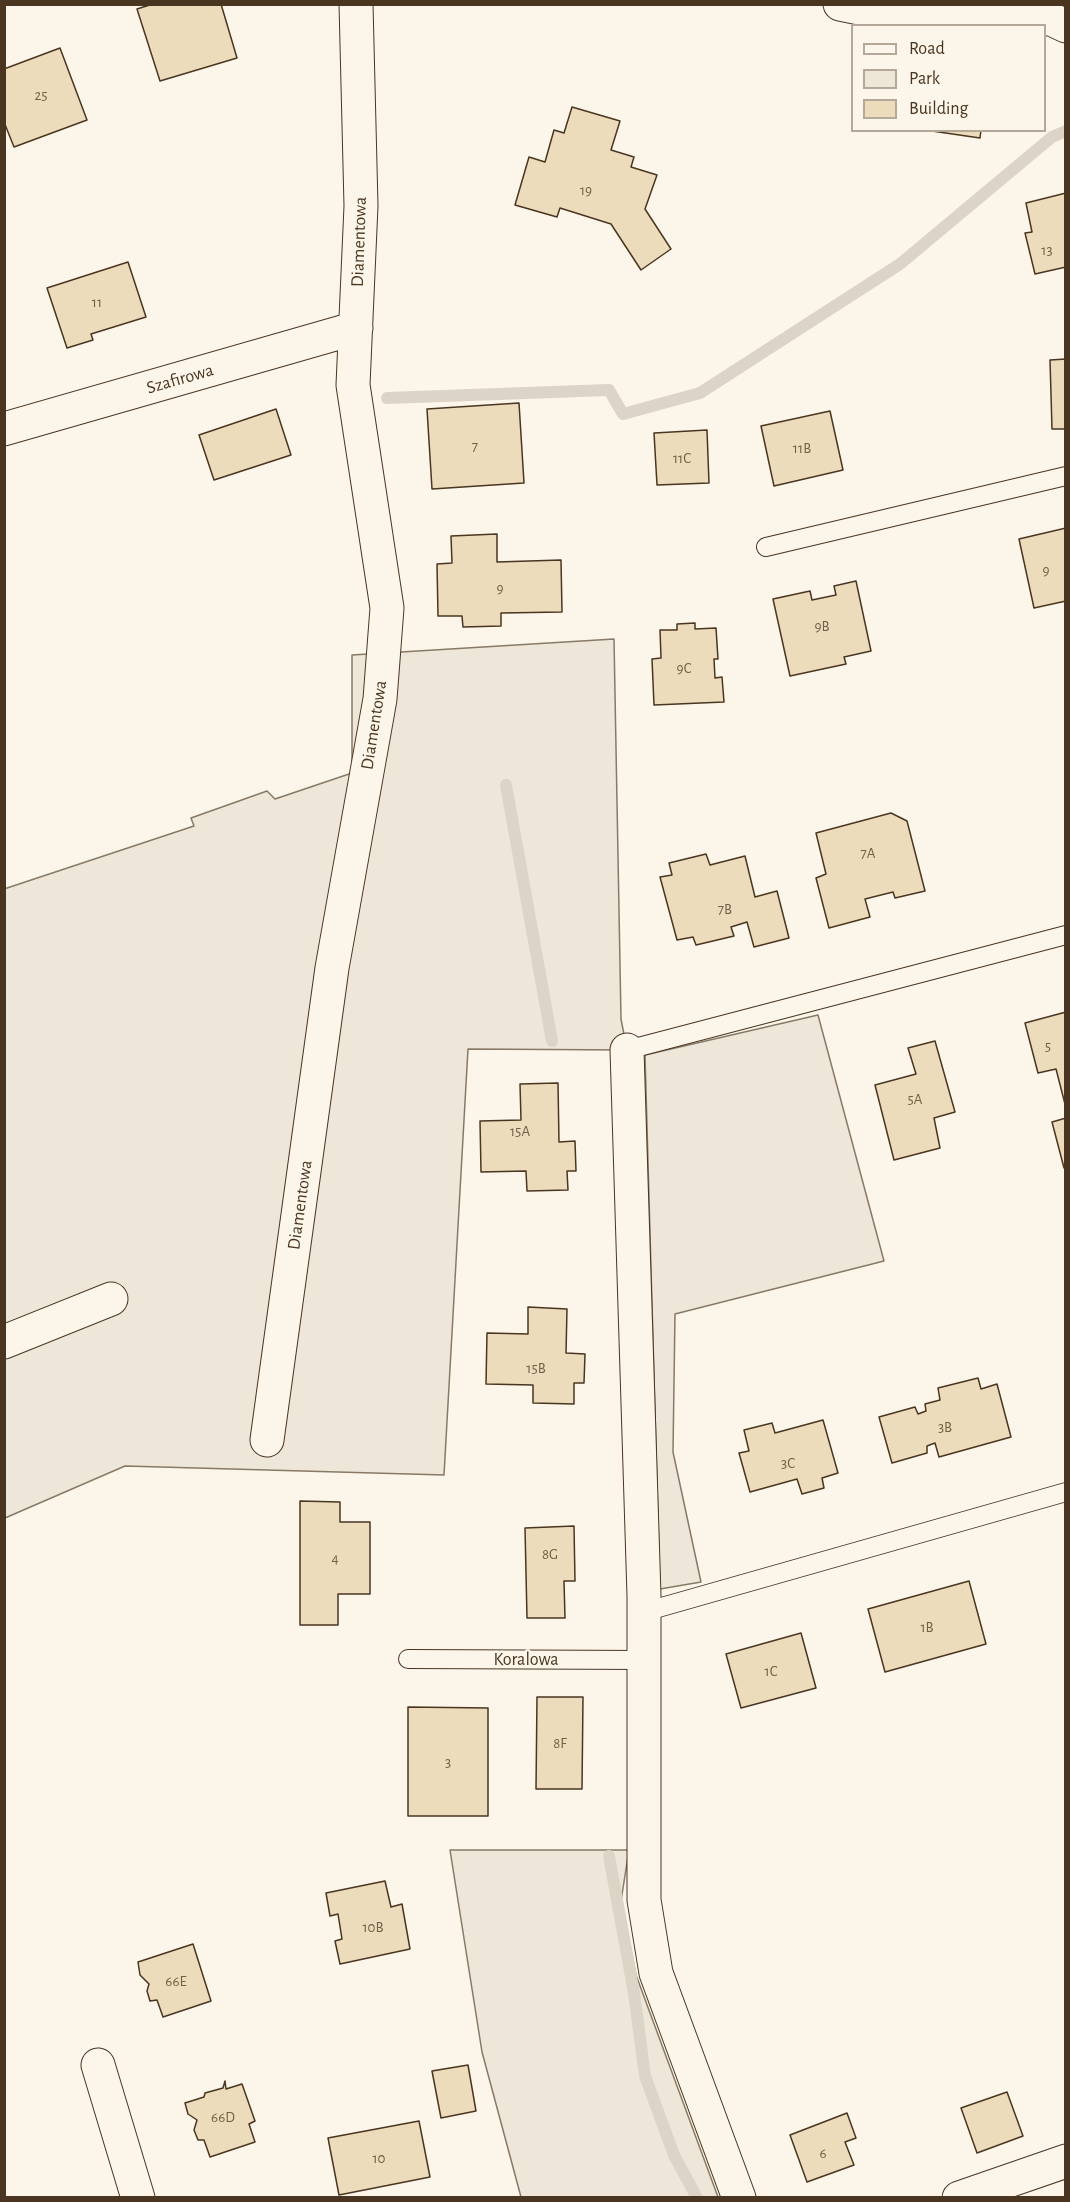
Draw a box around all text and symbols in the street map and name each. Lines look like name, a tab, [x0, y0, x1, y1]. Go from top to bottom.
legend	[851, 24, 1046, 132]
text: Road	[909, 40, 945, 58]
text: Park	[909, 70, 940, 88]
house number: 25	[34, 86, 48, 104]
text: Building	[909, 100, 968, 118]
house number: 19	[580, 181, 592, 199]
street label: Diamentowa	[347, 196, 371, 288]
house number: 13	[1041, 241, 1053, 259]
house number: 11	[92, 293, 102, 311]
street label: Szafirowa	[144, 359, 216, 399]
house number: 7	[472, 437, 478, 455]
house number: 11B	[793, 439, 811, 457]
house number: 11C	[673, 449, 691, 467]
house number: 9	[1042, 561, 1050, 579]
house number: 9	[496, 579, 504, 597]
house number: 9B	[814, 617, 830, 635]
house number: 9C	[677, 659, 691, 677]
street label: Diamentowa	[356, 679, 392, 771]
house number: 7A	[861, 844, 875, 862]
house number: 7B	[718, 900, 732, 918]
house number: 5	[1045, 1037, 1051, 1055]
house number: 5A	[908, 1090, 922, 1108]
house number: 15A	[510, 1122, 530, 1140]
street label: Diamentowa	[283, 1159, 317, 1251]
house number: 15B	[526, 1359, 546, 1377]
house number: 3B	[938, 1418, 952, 1436]
house number: 3C	[781, 1454, 795, 1472]
house number: 8G	[542, 1545, 558, 1563]
house number: 4	[331, 1549, 339, 1567]
house number: 1B	[920, 1618, 934, 1636]
street label: Koralowa	[493, 1649, 559, 1671]
house number: 1C	[765, 1662, 777, 1680]
house number: 8F	[553, 1734, 567, 1752]
house number: 3	[445, 1753, 451, 1771]
house number: 10B	[362, 1918, 384, 1936]
house number: 66E	[165, 1972, 187, 1990]
house number: 66D	[211, 2108, 235, 2126]
house number: 6	[819, 2144, 827, 2162]
house number: 10	[372, 2149, 386, 2167]

